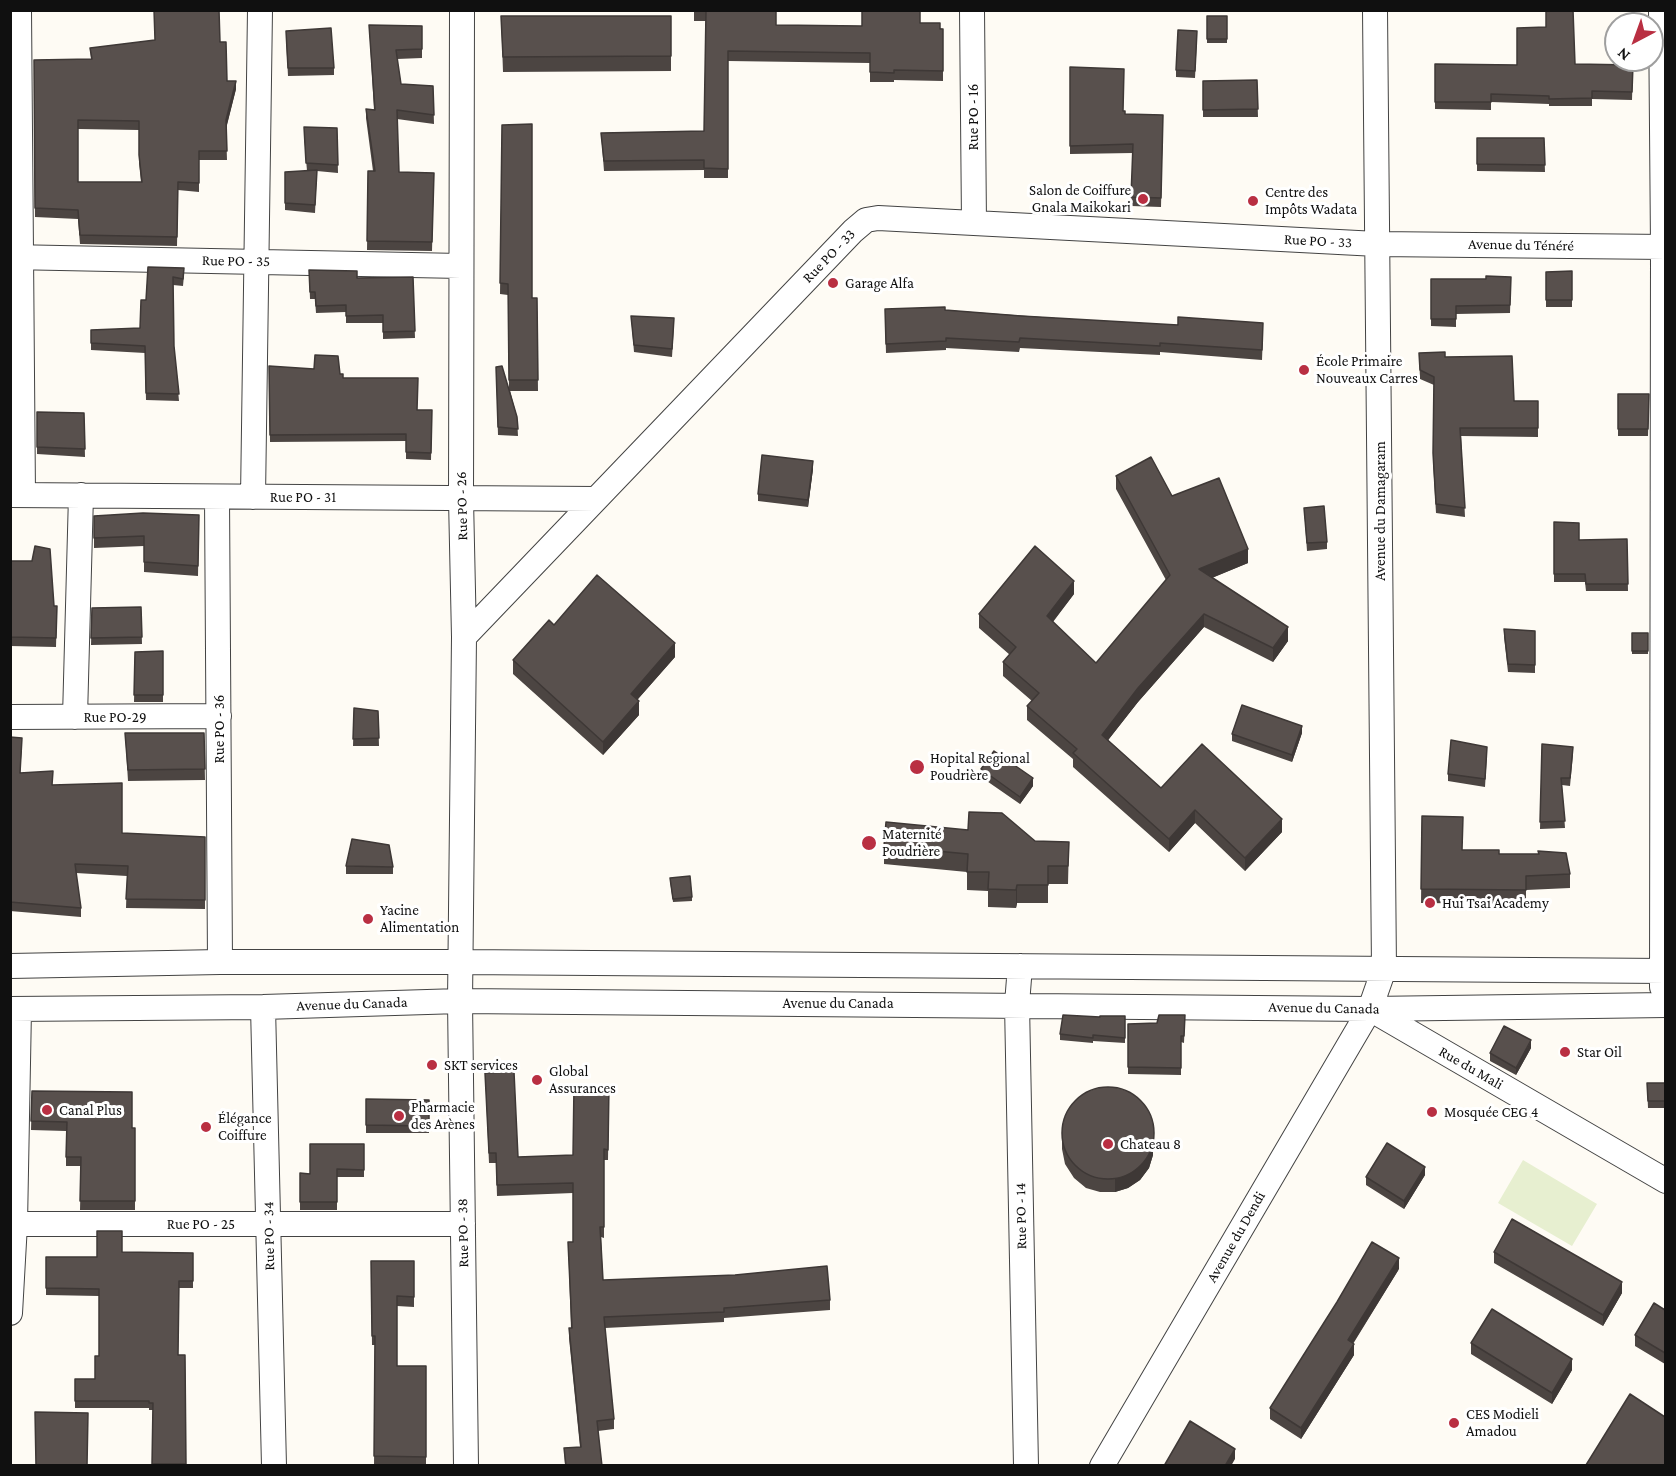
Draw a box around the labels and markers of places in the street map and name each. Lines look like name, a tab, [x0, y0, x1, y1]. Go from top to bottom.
place label: Salon de Coiffure Gnala Maikokari	[1029, 181, 1131, 216]
place label: Centre des Impôts Wadata	[1265, 183, 1357, 218]
marker: Salon de Coiffure Gnala Maikokari	[1136, 192, 1150, 206]
marker: Centre des Impôts Wadata	[1246, 194, 1260, 208]
place label: Garage Alfa	[845, 274, 914, 292]
marker: Garage Alfa	[826, 276, 840, 290]
place label: École Primaire Nouveaux Carres	[1316, 352, 1418, 387]
marker: École Primaire Nouveaux Carres	[1297, 363, 1311, 377]
place label: Hopital Regional Poudrière	[930, 749, 1030, 784]
marker: Hopital Regional Poudrière	[908, 758, 926, 776]
place label: Maternité Poudrière	[882, 825, 942, 860]
marker: Maternité Poudrière	[860, 834, 878, 852]
place label: Hui Tsai Academy	[1442, 894, 1549, 912]
marker: Hui Tsai Academy	[1423, 896, 1437, 910]
place label: Yacine Alimentation	[380, 901, 459, 936]
marker: Yacine Alimentation	[361, 912, 375, 926]
place label: Star Oil	[1577, 1043, 1622, 1061]
marker: Star Oil	[1558, 1045, 1572, 1059]
place label: SKT services	[444, 1056, 518, 1074]
marker: SKT services	[425, 1058, 439, 1072]
place label: Global Assurances	[549, 1062, 616, 1097]
marker: Global Assurances	[530, 1073, 544, 1087]
place label: Pharmacie des Arènes	[411, 1098, 475, 1133]
place label: Canal Plus	[59, 1101, 122, 1119]
marker: Canal Plus	[40, 1103, 54, 1117]
place label: Mosquée CEG 4	[1444, 1103, 1538, 1121]
marker: Mosquée CEG 4	[1425, 1105, 1439, 1119]
place label: Élégance Coiffure	[218, 1109, 272, 1144]
marker: Pharmacie des Arènes	[392, 1109, 406, 1123]
marker: Élégance Coiffure	[199, 1120, 213, 1134]
place label: Chateau 8	[1120, 1135, 1181, 1153]
marker: Chateau 8	[1101, 1137, 1115, 1151]
place label: CES Modieli Amadou	[1466, 1405, 1539, 1440]
marker: CES Modieli Amadou	[1447, 1416, 1461, 1430]

